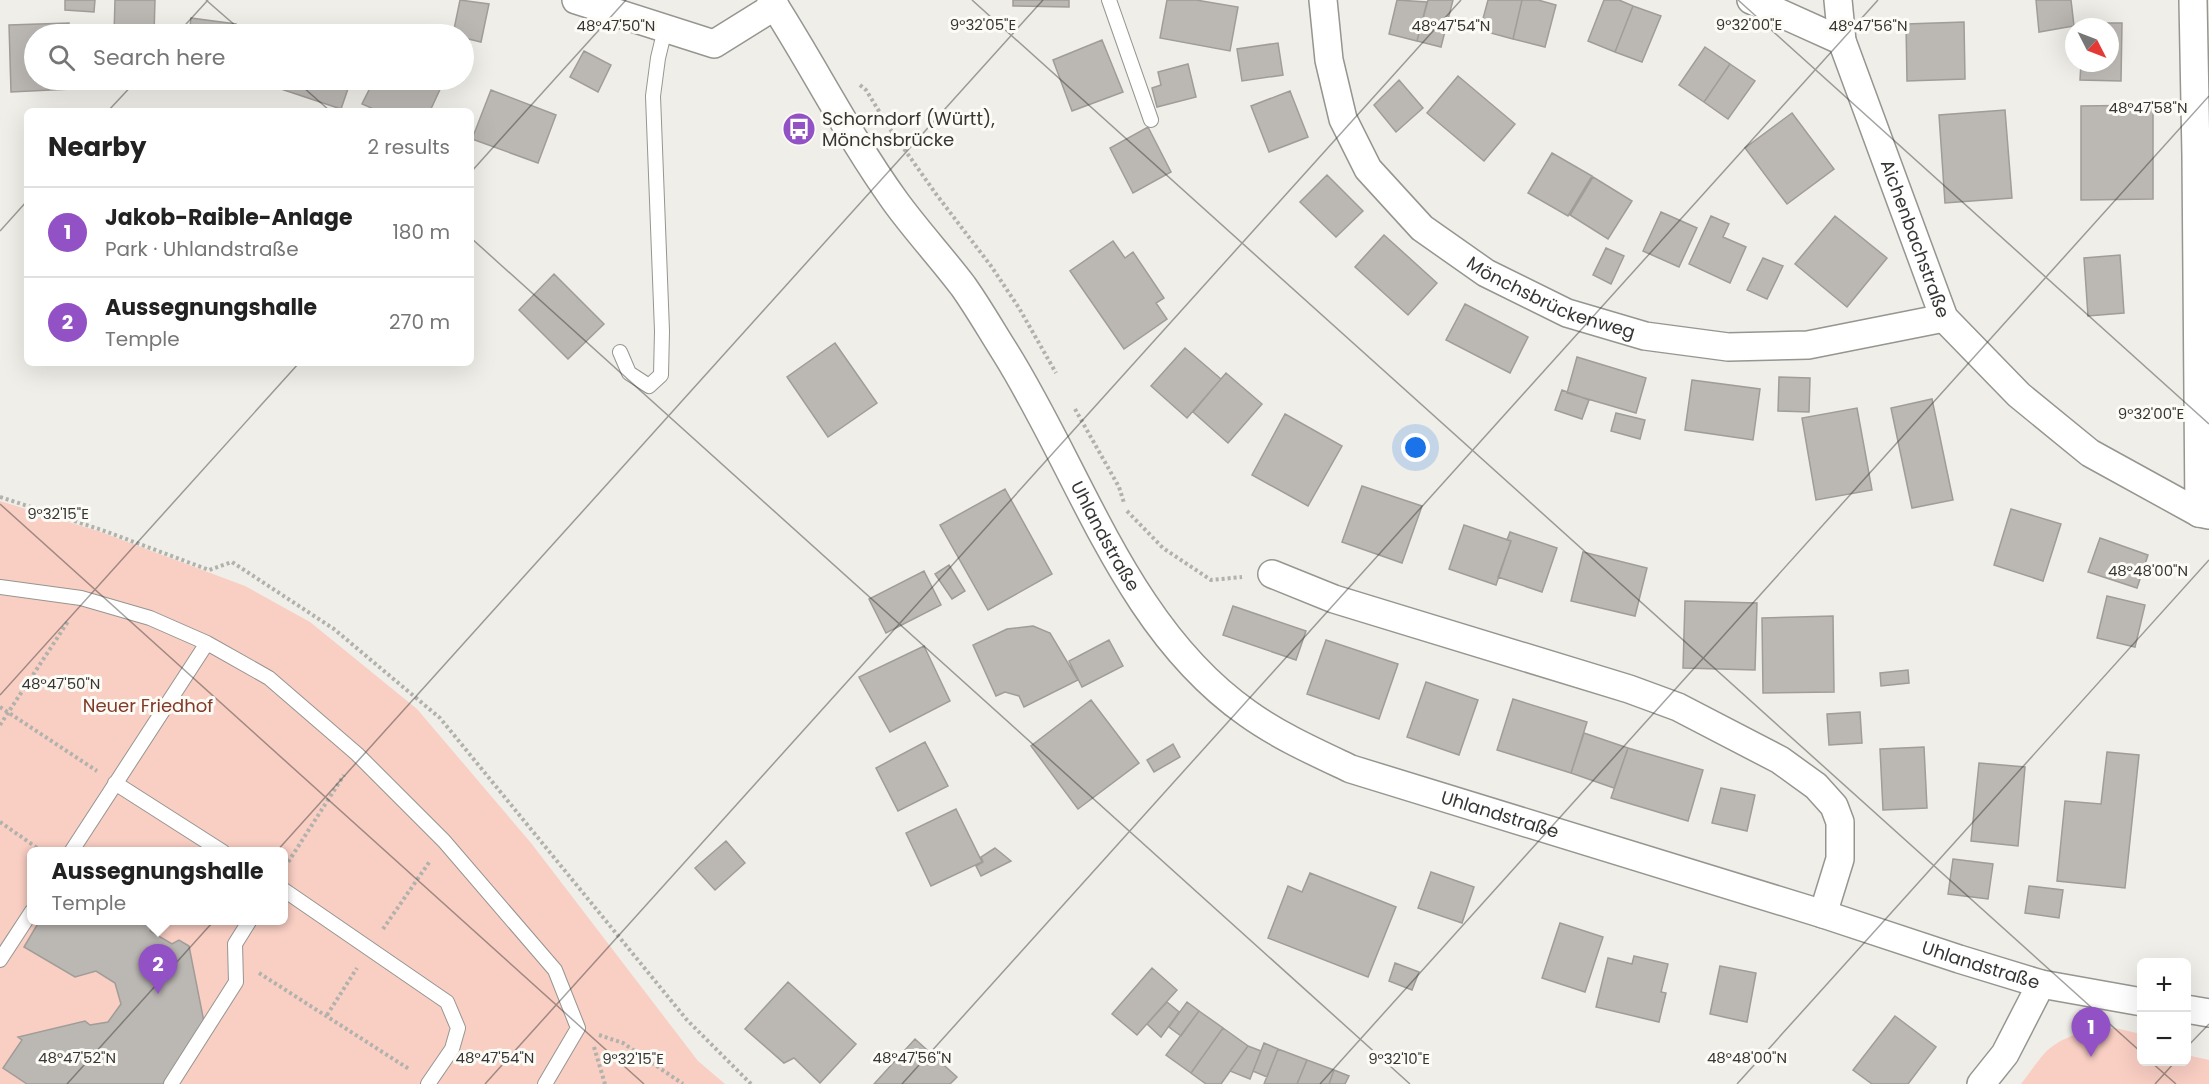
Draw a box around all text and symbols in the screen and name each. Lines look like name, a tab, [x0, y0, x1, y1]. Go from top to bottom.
text: 9°32'05"E	[950, 14, 1016, 35]
text: 9°32'00"E	[1716, 14, 1782, 35]
text: 48°47'50"N	[577, 15, 655, 36]
text: 48°47'54"N	[1412, 15, 1490, 36]
text: 48°47'56"N	[1829, 15, 1907, 36]
north arrow	[2065, 18, 2119, 72]
search box	[24, 24, 474, 90]
icon: search	[45, 41, 78, 74]
text: Search here	[93, 42, 226, 73]
text: 48°47'58"N	[2109, 97, 2187, 118]
place label: Schorndorf (Württ), Mönchsbrücke	[822, 106, 995, 152]
bus stop icon: Schorndorf (Württ), Mönchsbrücke	[781, 111, 817, 147]
text: Nearby	[48, 129, 146, 165]
text: 2 results	[367, 133, 450, 161]
street label: Aichenbachstraße	[1875, 156, 1956, 321]
text: Jakob-Raible-Anlage	[105, 202, 352, 233]
text: 1	[64, 218, 71, 246]
text: 180 m	[392, 218, 450, 246]
text: Park · Uhlandstraße	[105, 235, 299, 263]
street label: Mönchsbrückenweg	[1462, 250, 1638, 344]
text: Aussegnungshalle	[105, 292, 317, 323]
text: 2	[62, 308, 73, 336]
text: 270 m	[389, 308, 450, 336]
text: Temple	[105, 325, 180, 353]
text: 9°32'00"E	[2118, 403, 2184, 424]
your location	[1401, 433, 1430, 462]
street label: Uhlandstraße	[1065, 477, 1146, 596]
text: 9°32'15"E	[27, 503, 89, 524]
text: 48°48'00"N	[2108, 560, 2188, 581]
text: 48°47'50"N	[22, 673, 100, 694]
park label: Neuer Friedhof	[83, 693, 213, 718]
street label: Uhlandstraße	[1438, 784, 1562, 844]
popup	[27, 847, 288, 925]
text: Aussegnungshalle	[51, 856, 264, 887]
text: Temple	[51, 889, 126, 917]
street label: Uhlandstraße	[1919, 935, 2043, 995]
pin: 2	[138, 944, 178, 994]
map controls	[2137, 958, 2191, 1066]
button: +	[2137, 958, 2191, 1012]
pin: 1	[2072, 1008, 2110, 1057]
button: −	[2137, 1012, 2191, 1066]
text: 48°47'52"N	[38, 1047, 116, 1068]
text: 48°47'54"N	[456, 1047, 534, 1068]
text: 48°47'56"N	[873, 1047, 951, 1068]
text: 48°48'00"N	[1707, 1047, 1787, 1068]
text: 9°32'15"E	[602, 1048, 664, 1069]
text: 9°32'10"E	[1368, 1048, 1430, 1069]

